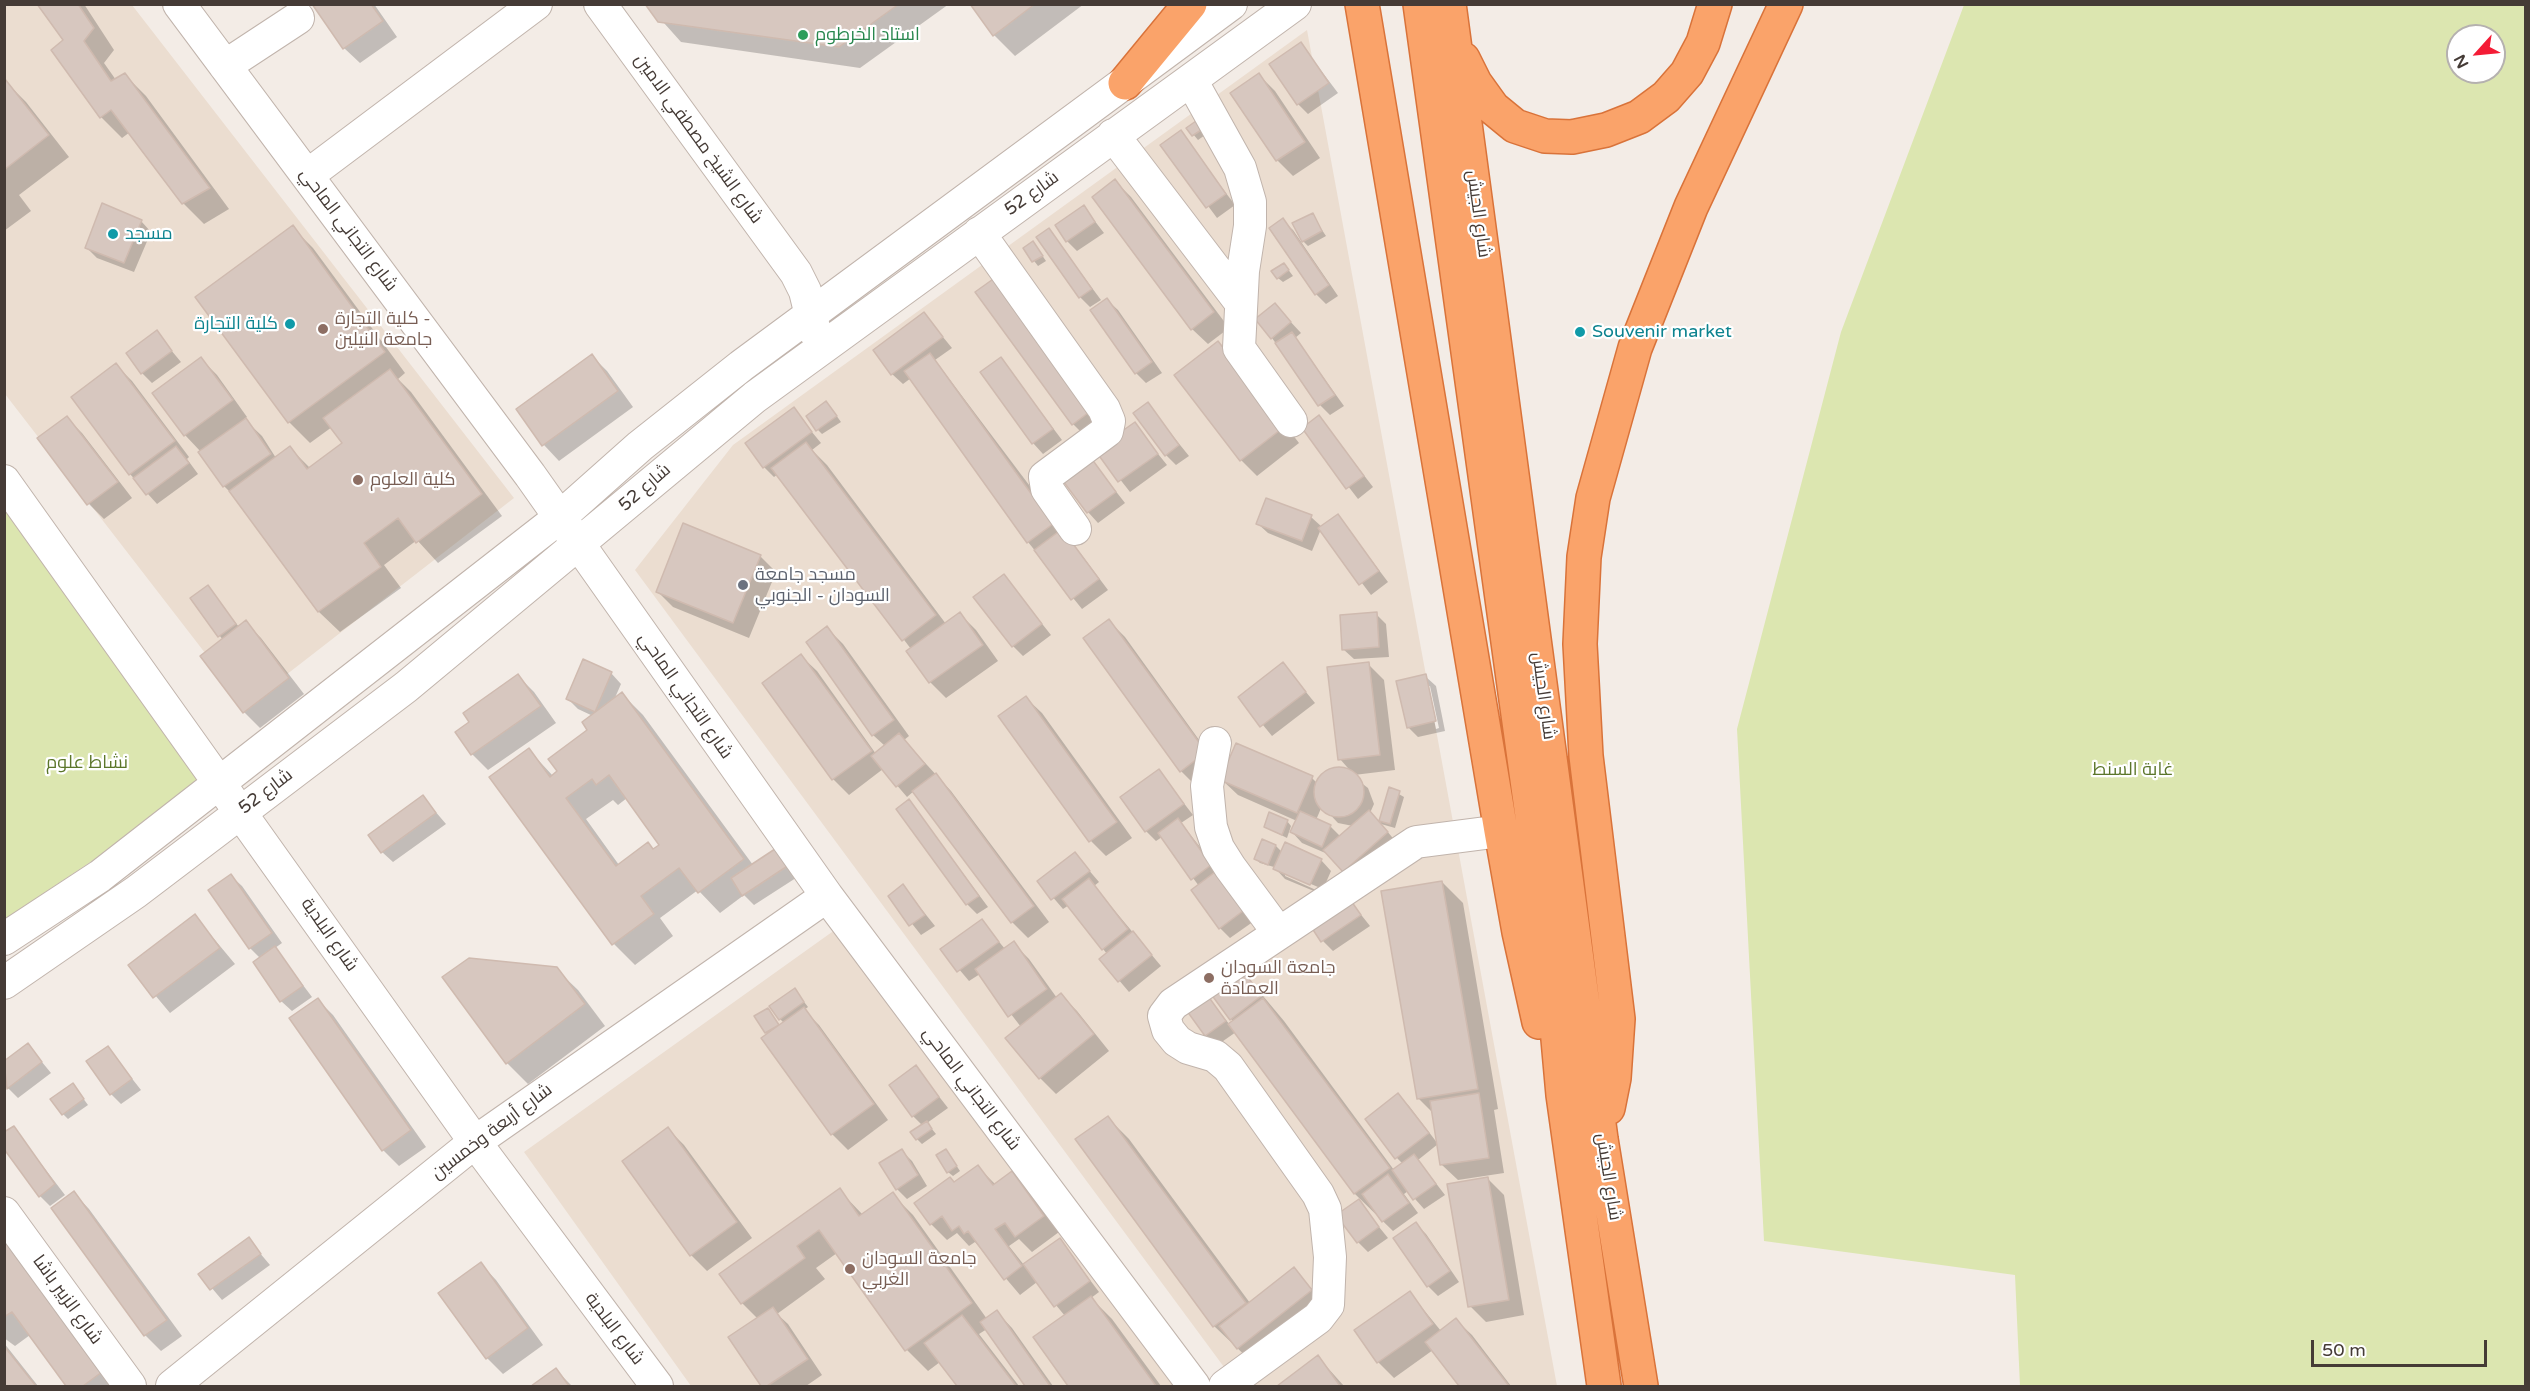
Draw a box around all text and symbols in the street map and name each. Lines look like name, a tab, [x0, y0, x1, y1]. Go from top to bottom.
place label: استاد الخرطوم	[815, 24, 920, 46]
north arrow	[2446, 24, 2506, 84]
marker: استاد الخرطوم	[796, 28, 810, 42]
street label: شارع الشيخ مصطفي الامين	[629, 50, 767, 228]
text: N	[2450, 51, 2474, 72]
street label: شارع التجاني الماحي	[294, 164, 402, 296]
street label: شارع 52	[1001, 167, 1063, 221]
street label: شارع الجيش	[1461, 169, 1495, 259]
place label: مسجد	[125, 223, 173, 245]
marker: مسجد	[106, 227, 120, 241]
place label: كلية التجارة - جامعة النيلين	[335, 308, 432, 350]
place label: كلية التجارة	[194, 313, 278, 335]
marker: كلية التجارة	[283, 317, 297, 331]
place label: Souvenir market	[1592, 321, 1732, 343]
marker: كلية التجارة - جامعة النيلين	[316, 322, 330, 336]
marker: Souvenir market	[1573, 325, 1587, 339]
street label: شارع 52	[614, 459, 676, 517]
place label: كلية العلوم	[370, 469, 456, 491]
marker: كلية العلوم	[351, 473, 365, 487]
place label: مسجد جامعة السودان - الجنوبي	[755, 564, 890, 606]
marker: مسجد جامعة السودان - الجنوبي	[736, 578, 750, 592]
street label: شارع التجاني الماحي	[633, 629, 737, 763]
street label: شارع الجيش	[1526, 651, 1560, 741]
park label: نشاط علوم	[46, 752, 128, 774]
park label: غابة السنط	[2093, 759, 2173, 781]
street label: شارع 52	[235, 765, 297, 819]
street label: شارع البلدية	[296, 894, 362, 976]
place label: جامعة السودان العمادة	[1221, 957, 1336, 1000]
marker: جامعة السودان العمادة	[1202, 971, 1216, 985]
street label: شارع التجاني الماحي	[917, 1023, 1025, 1155]
street label: شارع أربعة وخمسين	[427, 1080, 557, 1184]
street label: شارع الجيش	[1590, 1132, 1626, 1222]
place label: جامعة السودان الغربي	[862, 1248, 977, 1290]
street label: شارع الزبير باشا	[27, 1251, 107, 1349]
marker: جامعة السودان الغربي	[843, 1262, 857, 1276]
street label: شارع البلدية	[580, 1289, 648, 1369]
scale bar	[2314, 1328, 2490, 1366]
text: 50 m	[2322, 1339, 2366, 1361]

